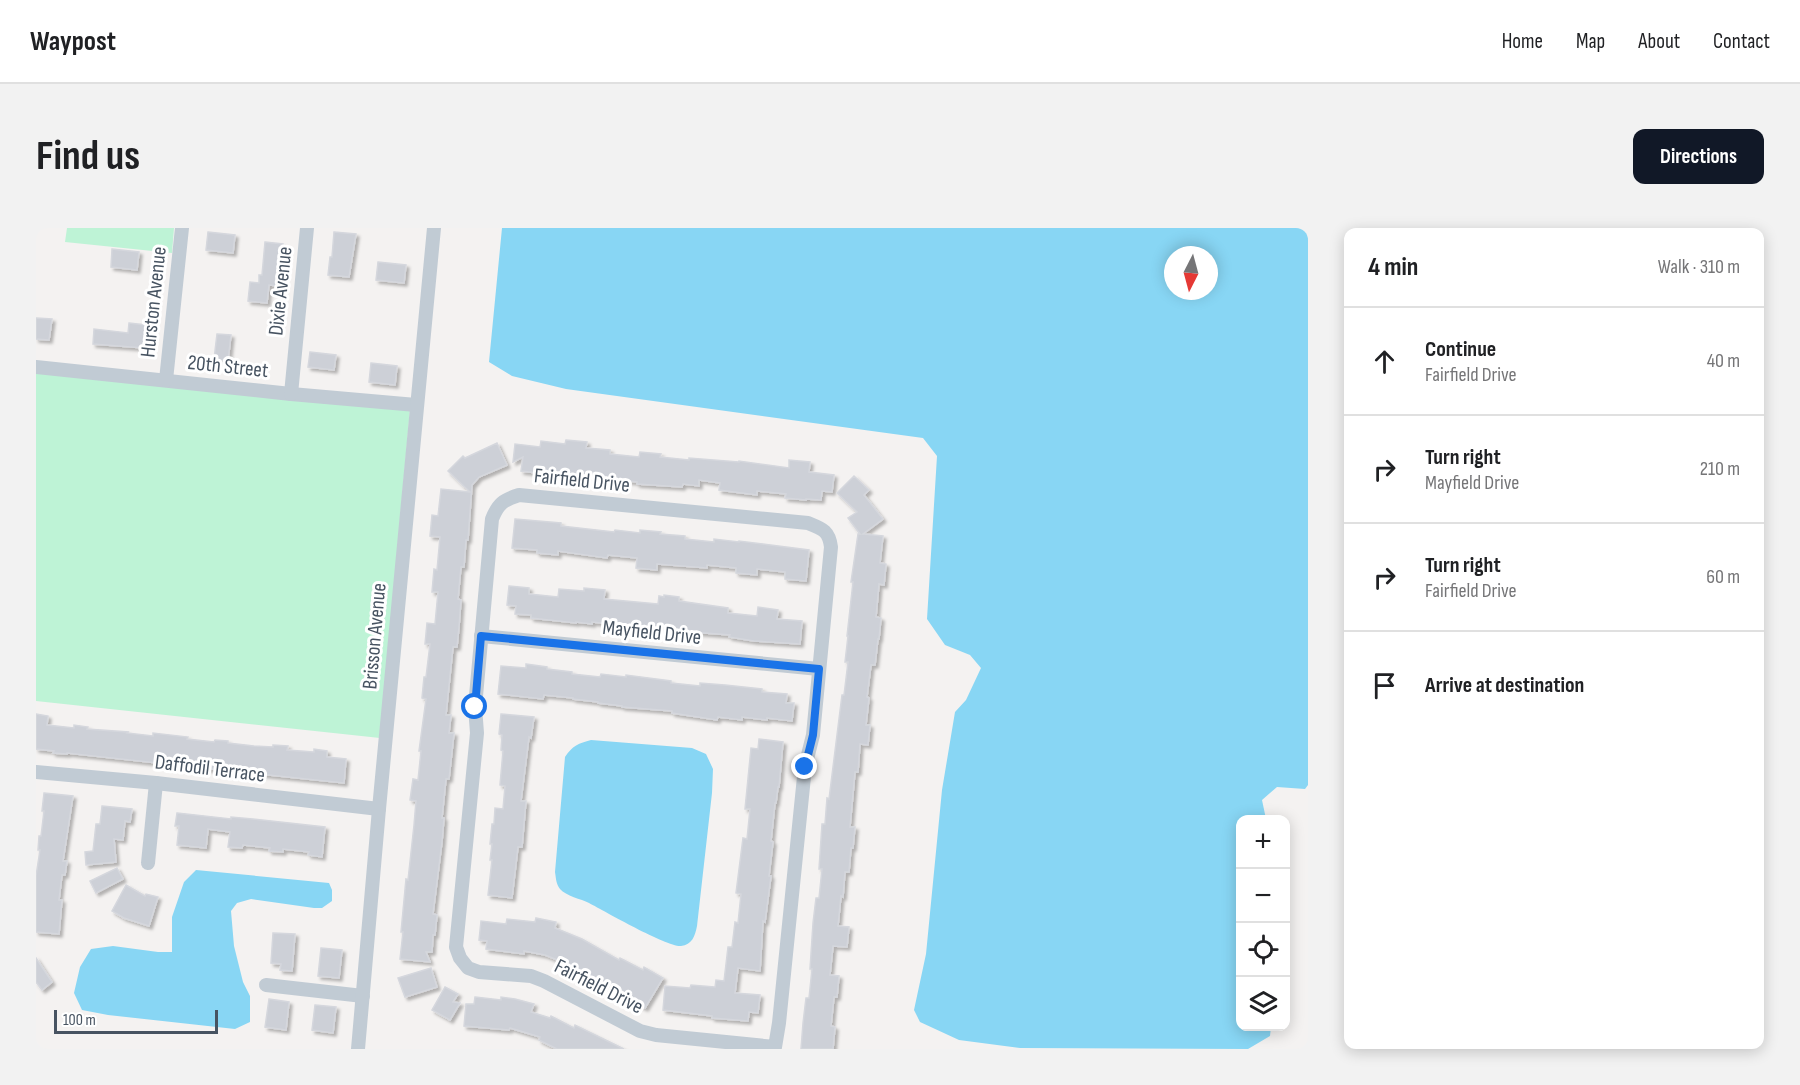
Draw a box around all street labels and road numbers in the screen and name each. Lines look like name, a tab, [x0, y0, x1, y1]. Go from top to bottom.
street label: Hurston Avenue	[135, 245, 172, 359]
street label: Dixie Avenue	[263, 245, 298, 337]
street label: 20th Street	[186, 350, 270, 383]
street label: Fairfield Drive	[533, 463, 631, 498]
street label: Brisson Avenue	[357, 582, 392, 690]
street label: Mayfield Drive	[601, 615, 702, 650]
street label: Daffodil Terrace	[154, 749, 266, 788]
street label: Fairfield Drive	[550, 953, 647, 1019]

